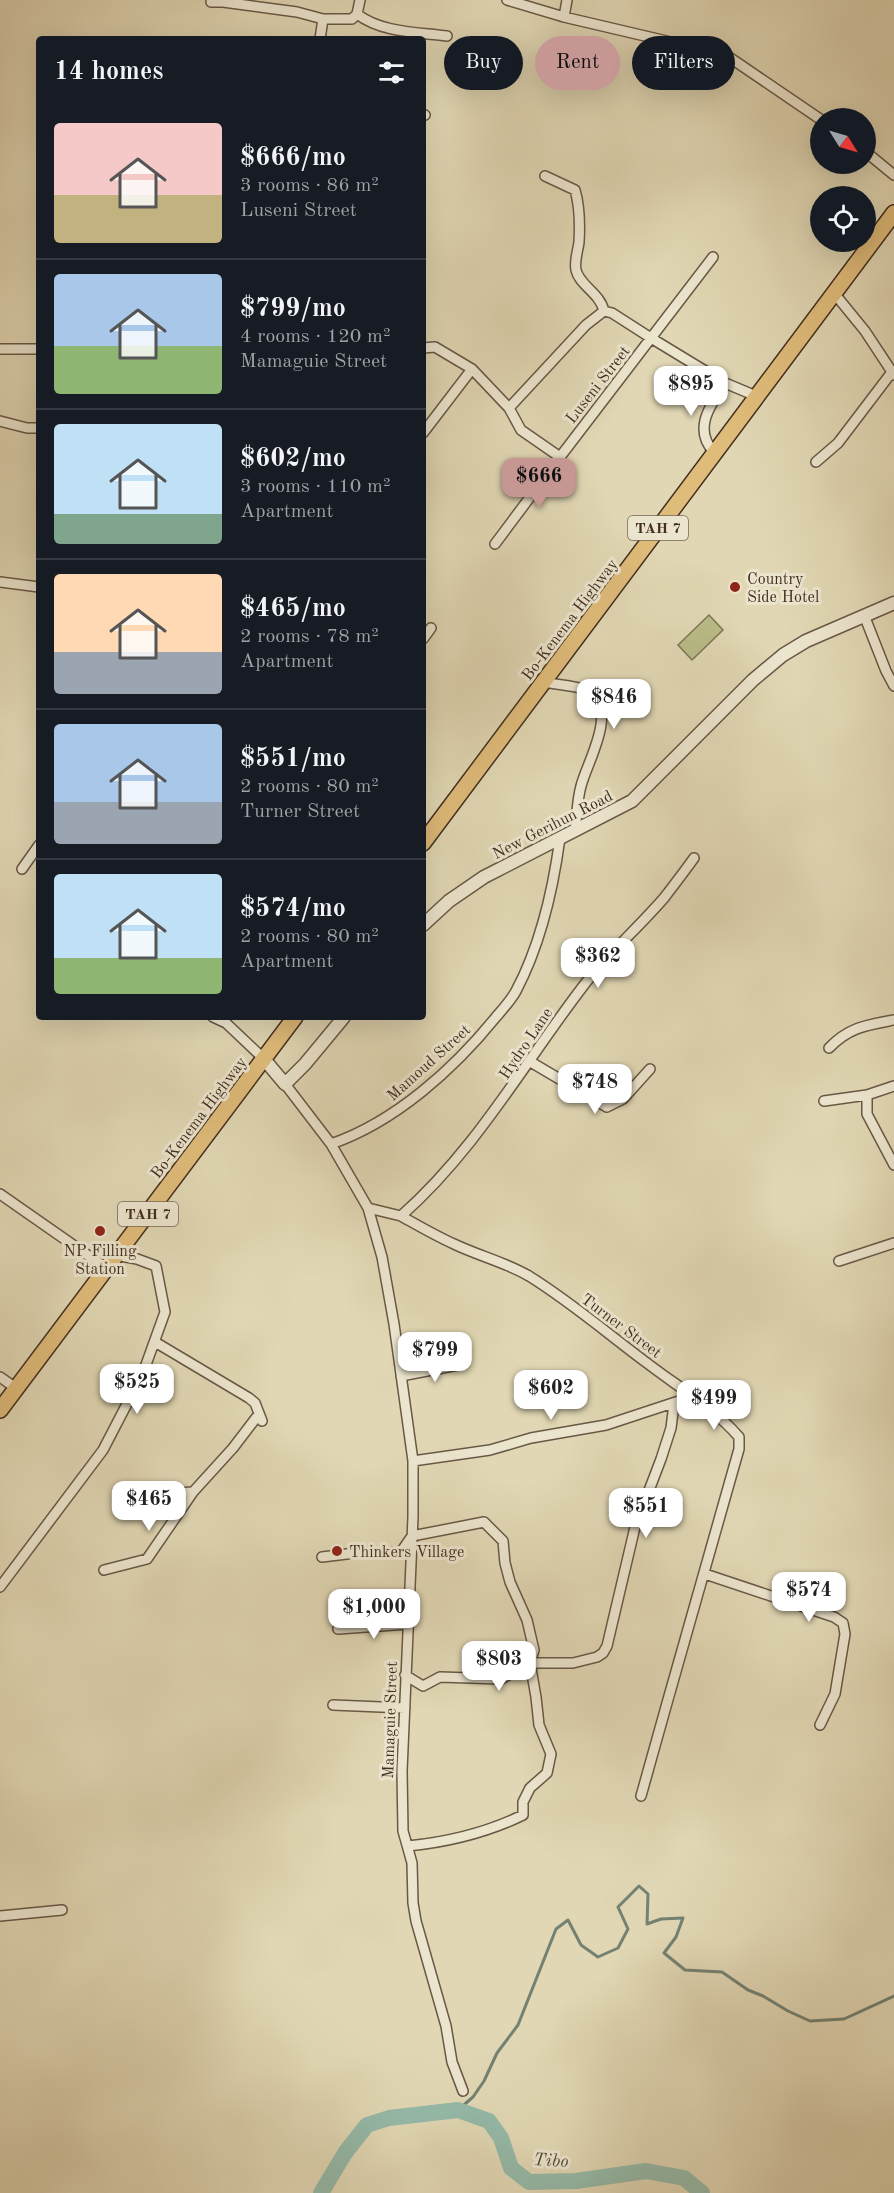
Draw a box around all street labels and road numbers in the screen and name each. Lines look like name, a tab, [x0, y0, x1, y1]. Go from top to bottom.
street label: Luseni Street	[564, 343, 634, 427]
road number: TAH 7	[628, 516, 688, 540]
street label: Bo-Kenema Highway	[520, 556, 622, 684]
street label: New Gerihun Road	[490, 789, 616, 863]
street label: Hydro Lane	[497, 1006, 556, 1083]
street label: Mamoud Street	[385, 1022, 474, 1105]
street label: Bo-Kenema Highway	[149, 1054, 251, 1182]
road number: TAH 7	[118, 1202, 178, 1226]
street label: Turner Street	[578, 1291, 664, 1362]
street label: Mamaguie Street	[381, 1661, 401, 1779]

